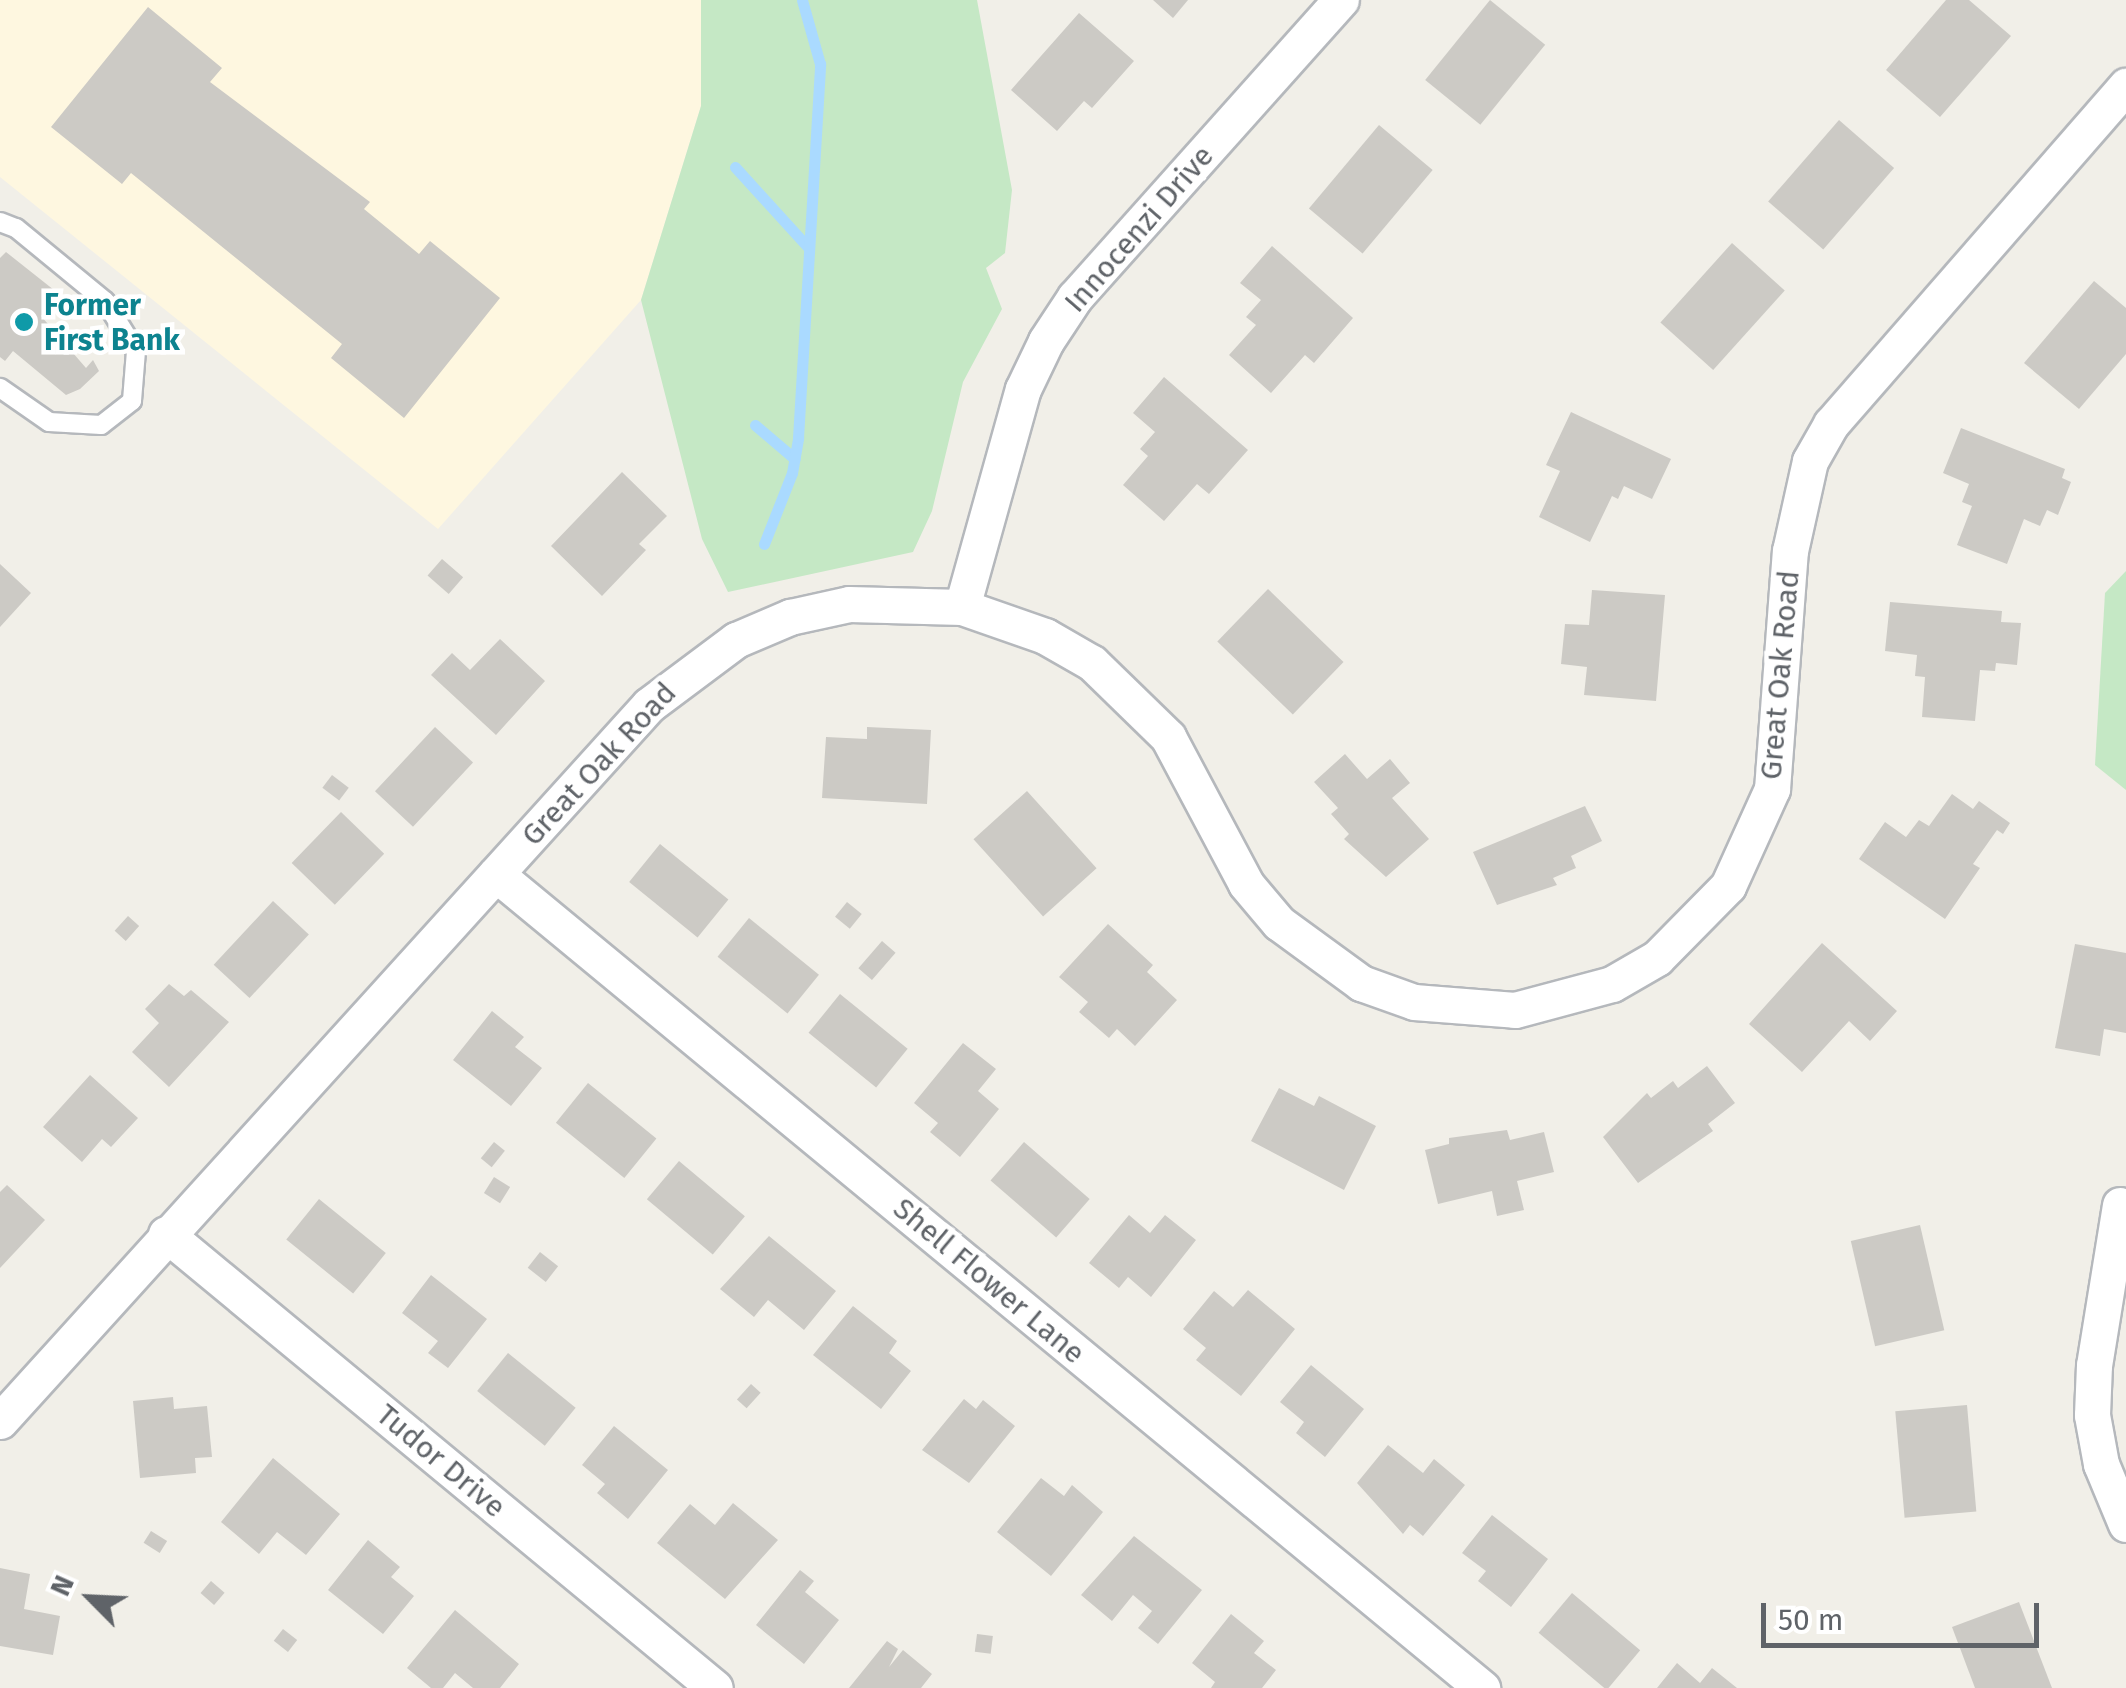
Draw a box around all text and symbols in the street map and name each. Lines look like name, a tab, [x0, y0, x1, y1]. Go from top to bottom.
street label: Innocenzi Drive	[1057, 138, 1221, 320]
place label: Former First Bank	[44, 287, 180, 358]
marker: Former First Bank	[13, 311, 35, 333]
street label: Great Oak Road	[1753, 569, 1807, 781]
street label: Great Oak Road	[514, 675, 684, 853]
street label: Shell Flower Lane	[886, 1191, 1092, 1371]
street label: Tudor Drive	[369, 1397, 513, 1525]
north arrow	[40, 1548, 140, 1648]
text: N	[43, 1570, 81, 1601]
scale bar	[1766, 1583, 2044, 1645]
text: 50 m	[1778, 1602, 1843, 1638]

